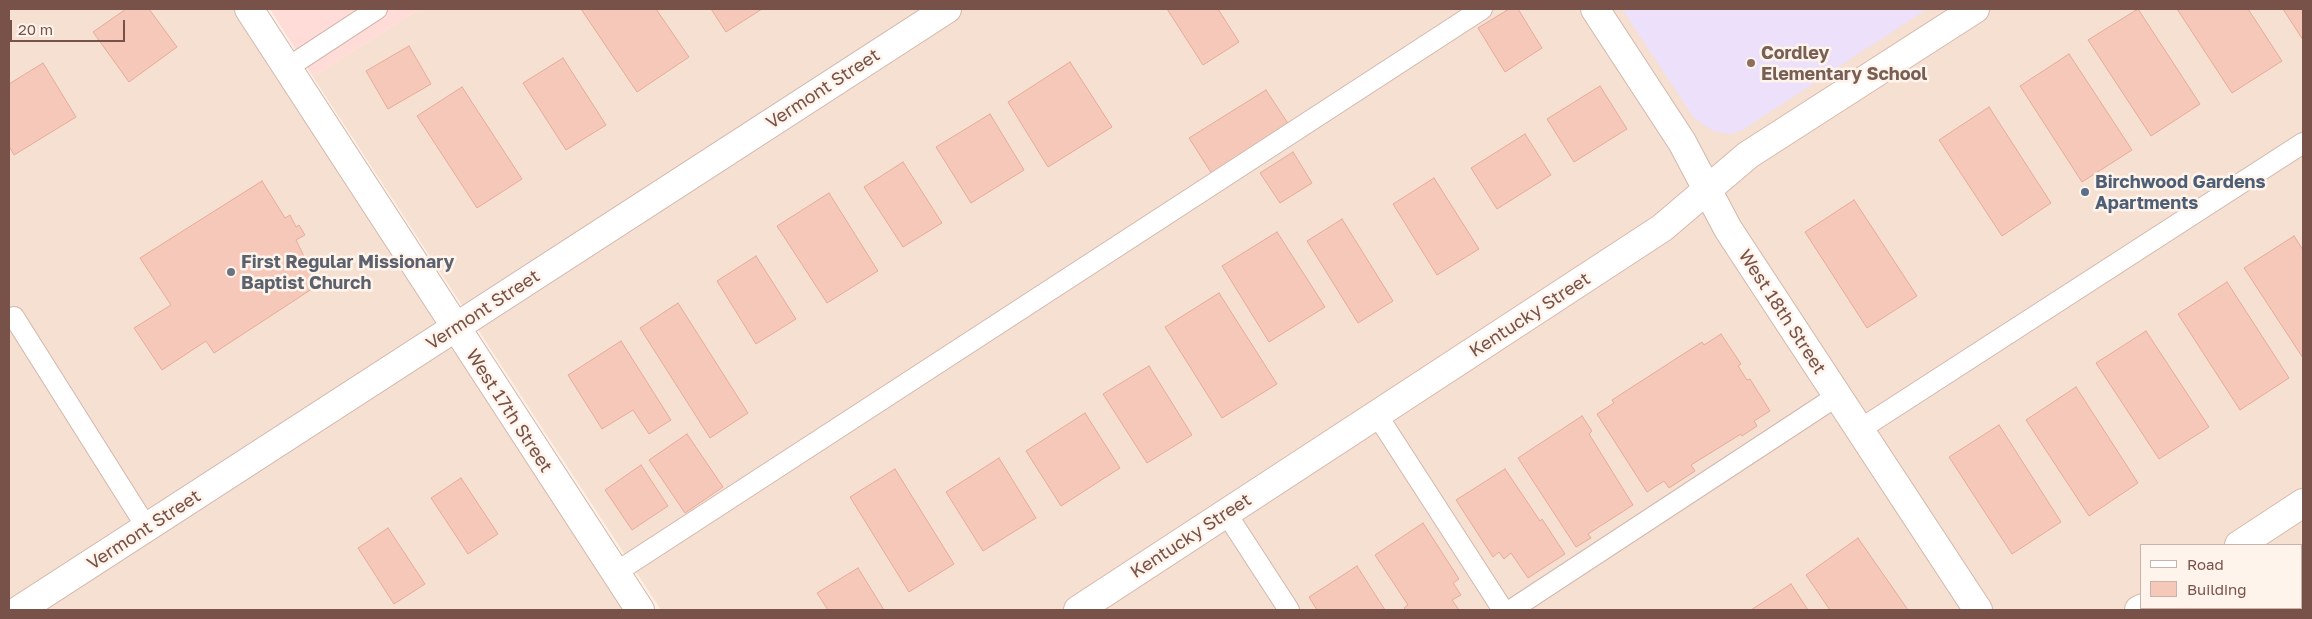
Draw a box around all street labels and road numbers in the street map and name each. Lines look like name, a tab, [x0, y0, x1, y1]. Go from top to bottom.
street label: Vermont Street	[762, 44, 884, 134]
street label: West 18th Street	[1734, 246, 1830, 378]
street label: Vermont Street	[422, 265, 544, 355]
street label: Kentucky Street	[1466, 268, 1594, 362]
street label: West 17th Street	[461, 345, 557, 477]
street label: Vermont Street	[83, 485, 205, 575]
street label: Kentucky Street	[1127, 489, 1255, 583]

